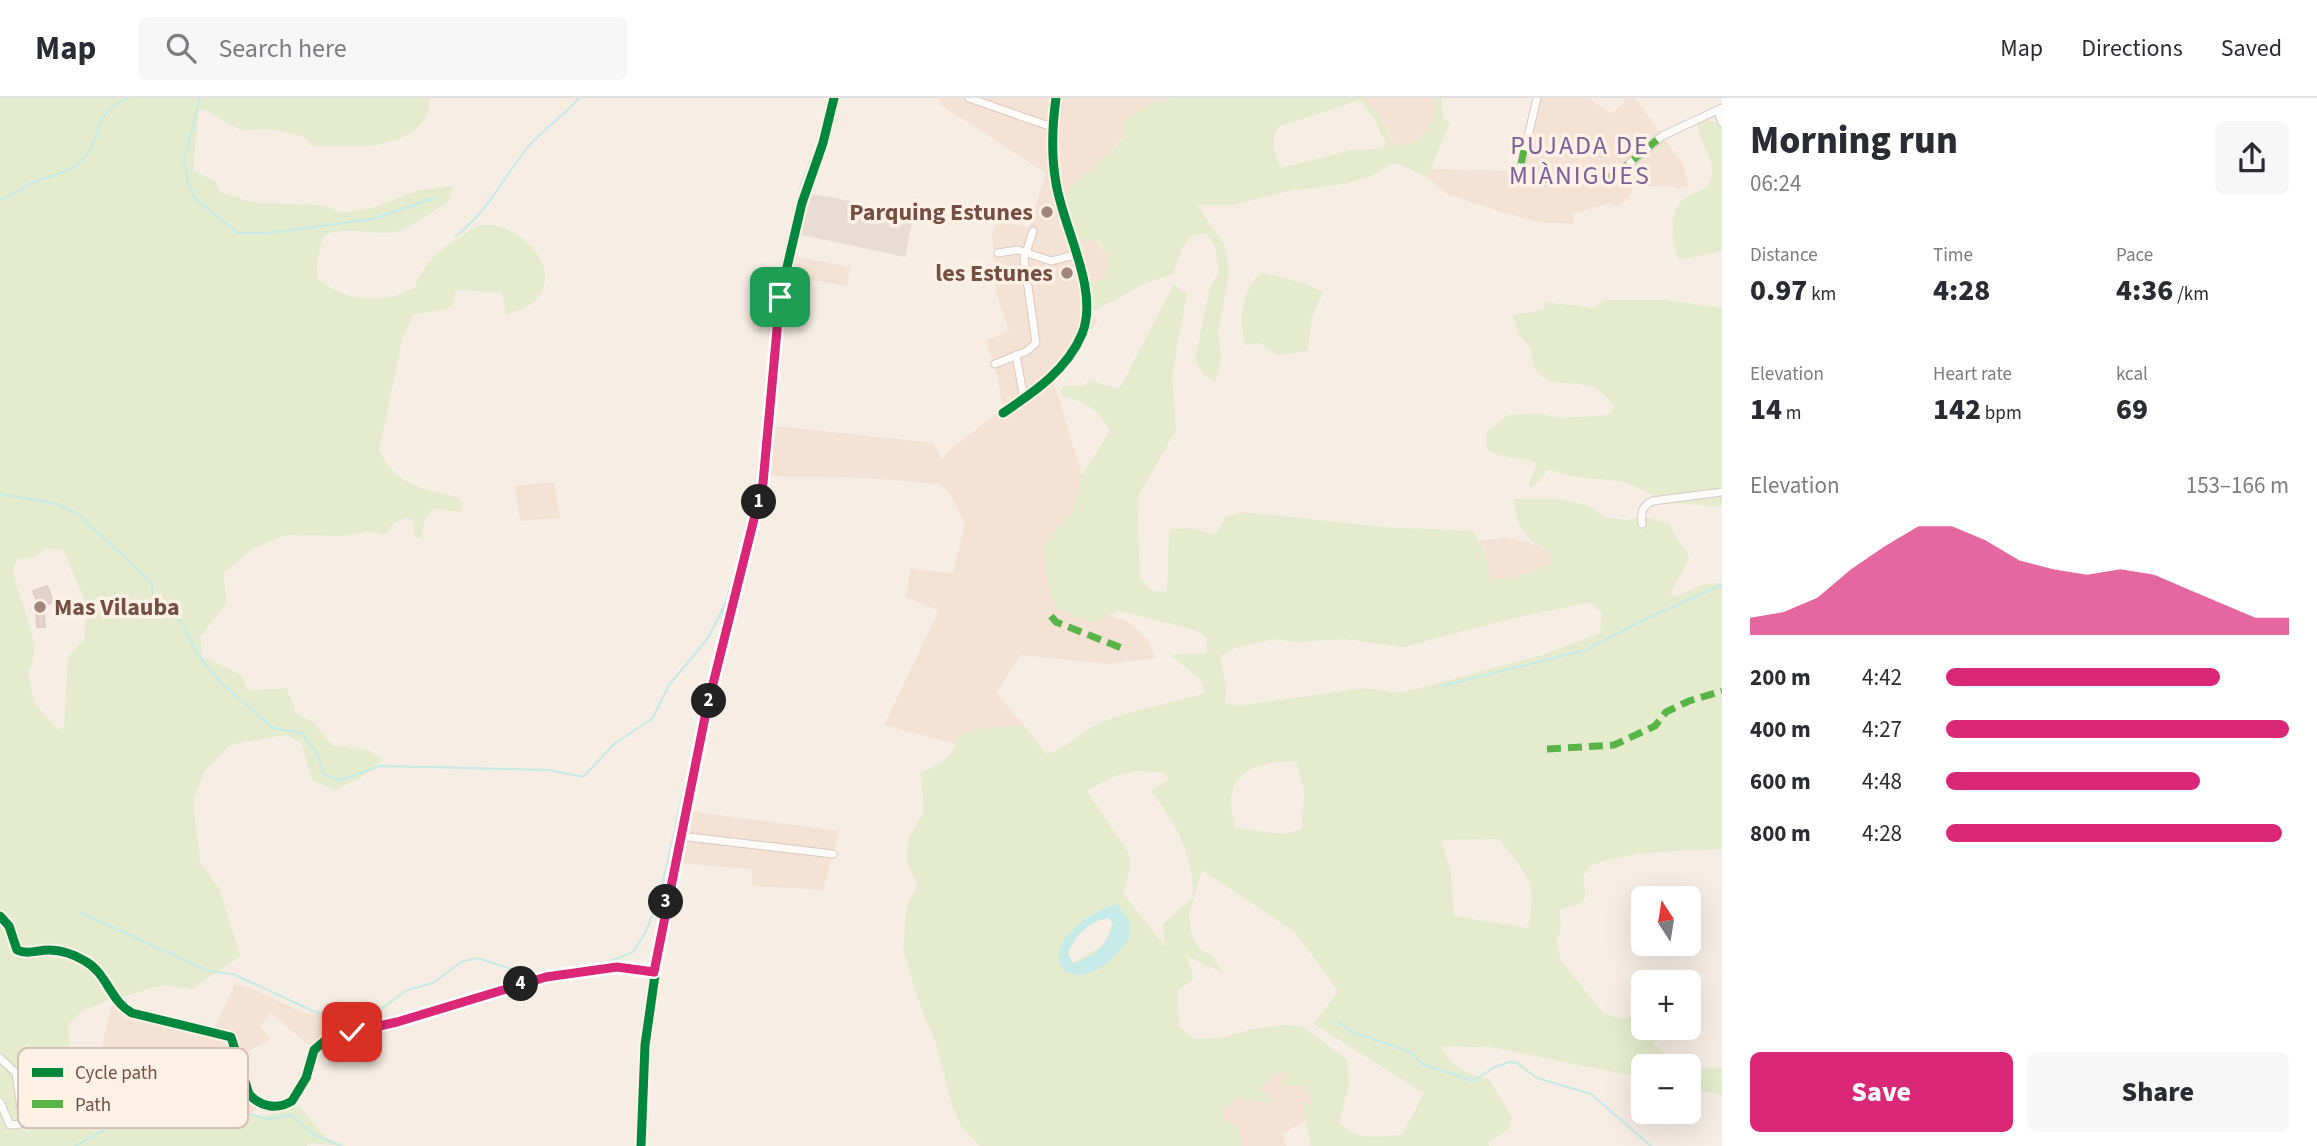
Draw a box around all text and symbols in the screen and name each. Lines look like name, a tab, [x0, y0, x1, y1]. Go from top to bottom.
search box	[138, 17, 628, 80]
text: Map	[35, 25, 96, 72]
icon: search	[162, 29, 200, 67]
text: Search here	[218, 30, 347, 67]
text: Map	[2000, 31, 2043, 66]
text: Directions	[2081, 31, 2183, 66]
text: Saved	[2221, 31, 2282, 66]
text: Morning run	[1750, 114, 1958, 168]
button: share	[2215, 121, 2289, 195]
district label: PUJADA DE MIÀNIGUES	[1509, 127, 1651, 194]
text: 06:24	[1750, 167, 1801, 200]
place label: Parquing Estunes	[849, 195, 1033, 230]
marker: Parquing Estunes	[1039, 204, 1055, 220]
text: Distance	[1750, 242, 1818, 269]
text: Time	[1933, 242, 1973, 269]
text: Pace	[2116, 242, 2153, 269]
place label: les Estunes	[935, 256, 1053, 291]
marker: les Estunes	[1059, 265, 1075, 281]
pin	[750, 267, 810, 327]
text: 0.97	[1750, 269, 1807, 312]
text: 4:28	[1933, 269, 1990, 312]
text: 4:36	[2116, 269, 2173, 312]
icon: arrive	[761, 278, 799, 316]
text: km	[1807, 281, 1836, 308]
text: /km	[2173, 281, 2209, 308]
text: Elevation	[1750, 361, 1824, 388]
text: Heart rate	[1933, 361, 2012, 388]
text: kcal	[2116, 361, 2148, 388]
text: 14	[1750, 388, 1782, 431]
text: 142	[1933, 388, 1981, 431]
text: 69	[2116, 388, 2148, 431]
text: m	[1782, 400, 1802, 427]
text: bpm	[1981, 400, 2022, 427]
text: Elevation	[1750, 469, 1840, 502]
text: 153–166 m	[2186, 469, 2289, 502]
pin: 1	[742, 484, 776, 520]
text: 1	[753, 488, 764, 515]
place label: Mas Vilauba	[54, 590, 180, 625]
marker: Mas Vilauba	[32, 599, 48, 615]
text: 200 m	[1750, 661, 1811, 694]
text: 4:42	[1862, 661, 1902, 694]
pin: 2	[692, 684, 726, 718]
text: 2	[703, 687, 714, 714]
text: 400 m	[1750, 713, 1811, 746]
text: 4:27	[1862, 713, 1902, 746]
text: 600 m	[1750, 765, 1811, 798]
text: 4:48	[1862, 765, 1902, 798]
text: 800 m	[1750, 817, 1811, 850]
text: 4:28	[1862, 817, 1902, 850]
pin: 3	[648, 884, 684, 920]
north arrow	[1631, 886, 1701, 956]
map controls	[1631, 886, 1701, 1124]
text: 3	[660, 888, 671, 915]
pin: 4	[504, 966, 538, 1001]
text: 4	[515, 970, 526, 997]
button: +	[1631, 970, 1701, 1040]
pin	[322, 1002, 382, 1062]
icon: check	[333, 1013, 371, 1051]
legend	[18, 1048, 248, 1128]
button: Save	[1750, 1052, 2013, 1132]
button: Share	[2027, 1052, 2289, 1132]
button: −	[1631, 1054, 1701, 1124]
text: Cycle path	[75, 1060, 157, 1087]
text: Path	[75, 1092, 111, 1119]

